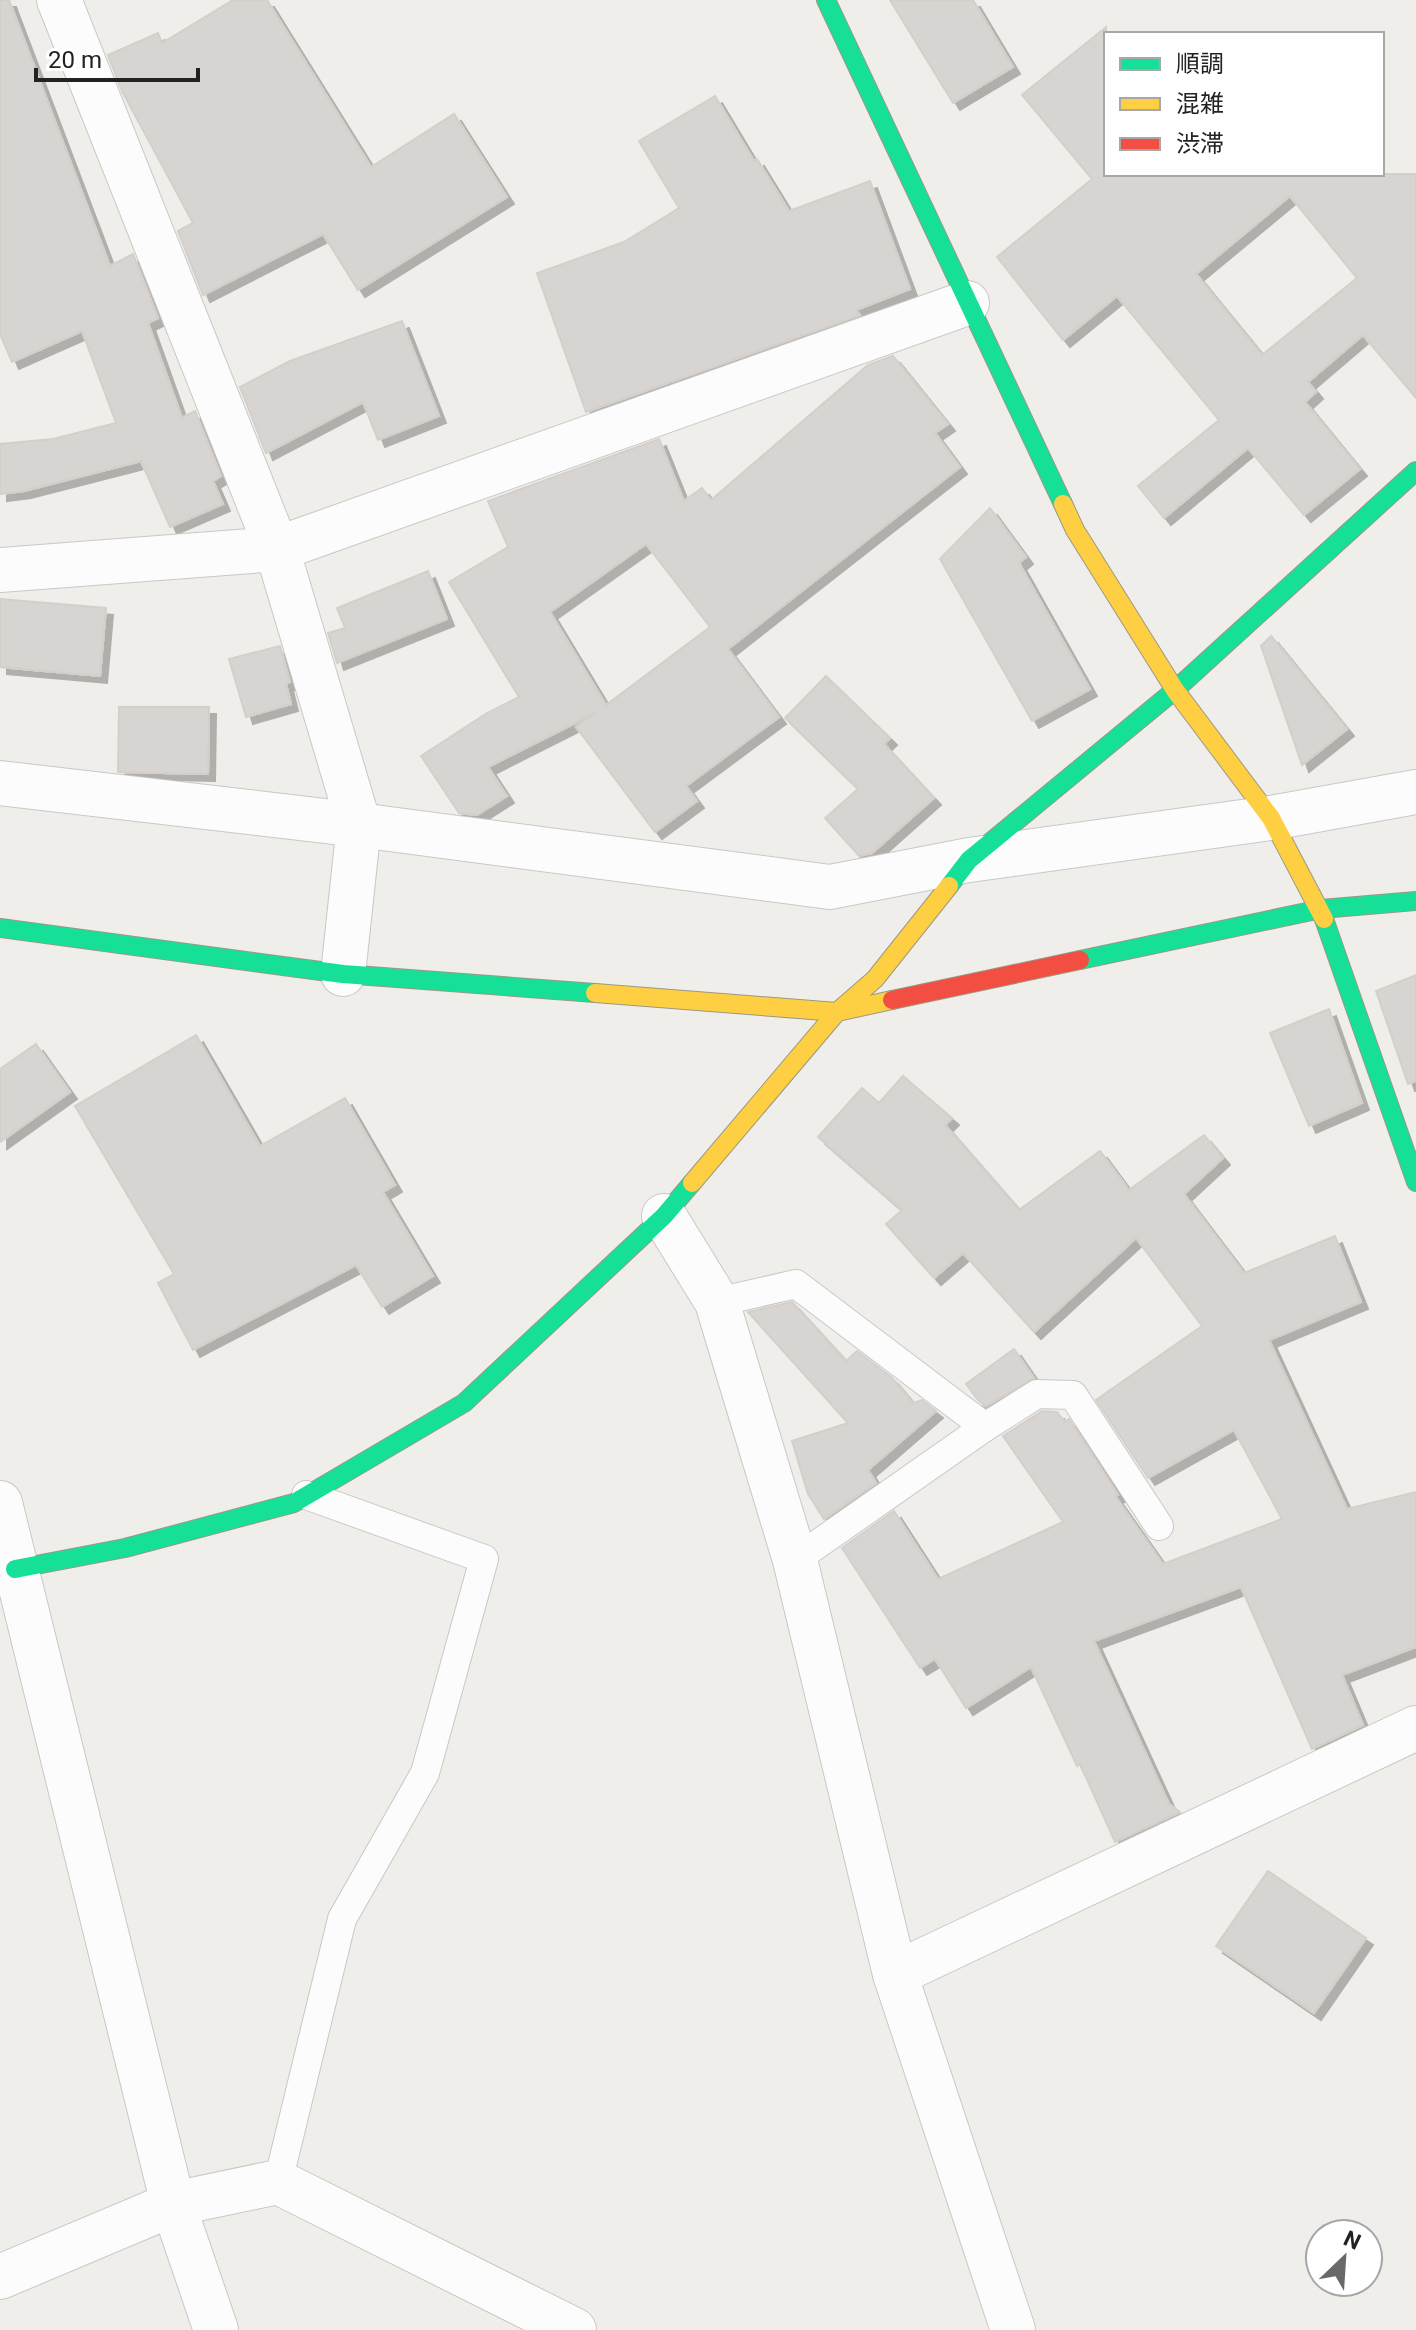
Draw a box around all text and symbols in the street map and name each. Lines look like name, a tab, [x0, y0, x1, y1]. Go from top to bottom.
scale bar	[36, 32, 198, 82]
legend	[1104, 32, 1384, 176]
text: 20 m	[48, 46, 102, 74]
text: 順調	[1176, 50, 1224, 78]
text: 混雑	[1176, 90, 1224, 118]
text: 渋滞	[1176, 130, 1224, 158]
north arrow	[1304, 2218, 1384, 2298]
text: N	[1340, 2226, 1365, 2255]

